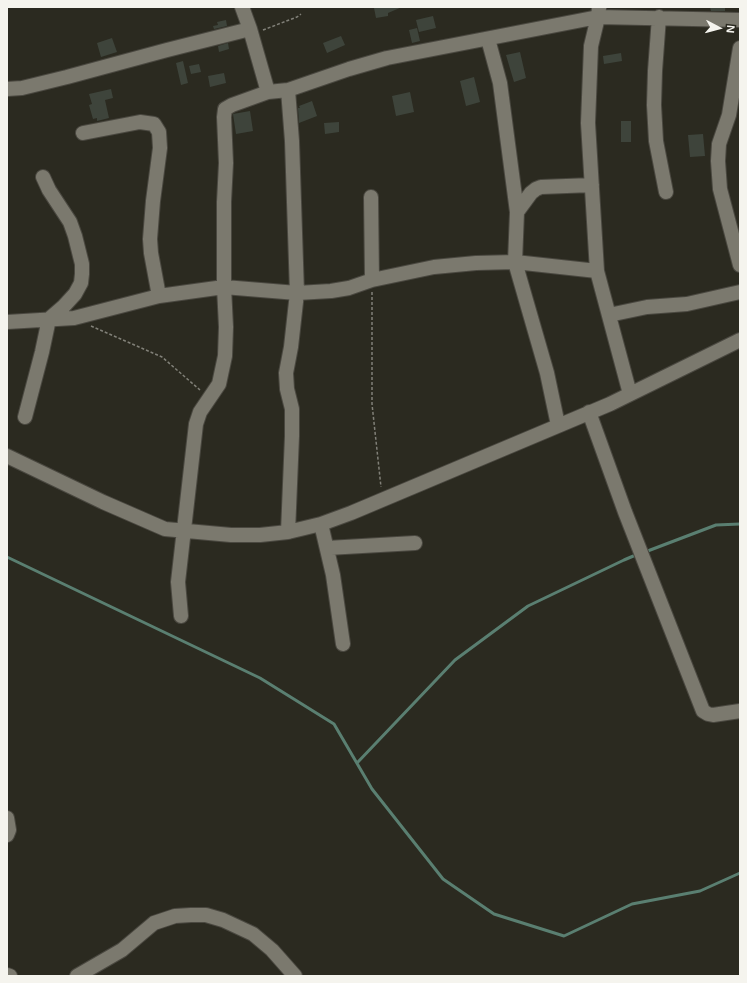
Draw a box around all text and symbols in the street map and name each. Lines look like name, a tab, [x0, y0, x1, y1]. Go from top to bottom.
north arrow	[699, 8, 739, 48]
text: N	[725, 25, 737, 34]

